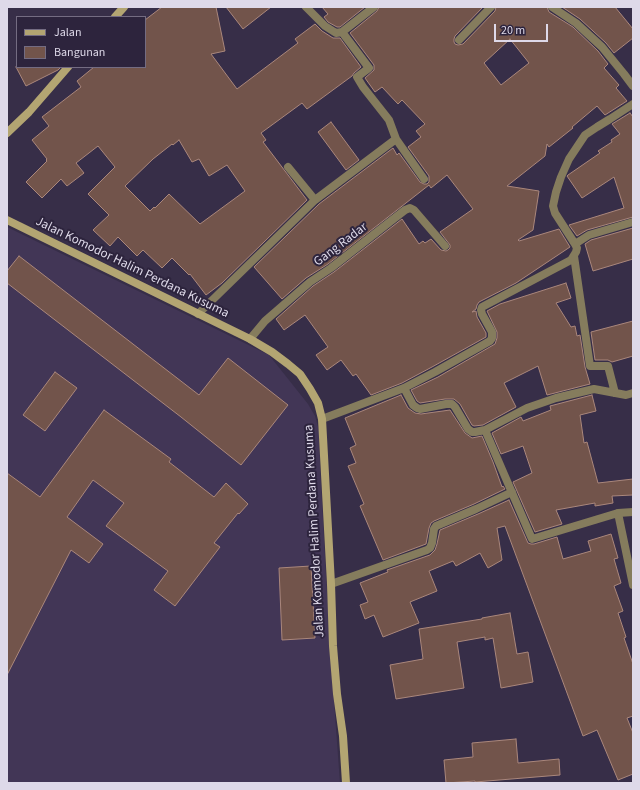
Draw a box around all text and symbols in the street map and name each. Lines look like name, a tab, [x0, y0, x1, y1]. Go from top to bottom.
legend	[16, 16, 146, 68]
scale bar	[496, 16, 550, 42]
text: 20 m	[501, 22, 525, 39]
text: Jalan	[54, 24, 81, 41]
text: Bangunan	[54, 44, 105, 61]
street label: Jalan Komodor Halim Perdana Kusuma	[33, 214, 231, 322]
street label: Gang Radar	[311, 220, 371, 270]
street label: Jalan Komodor Halim Perdana Kusuma	[302, 424, 328, 638]

